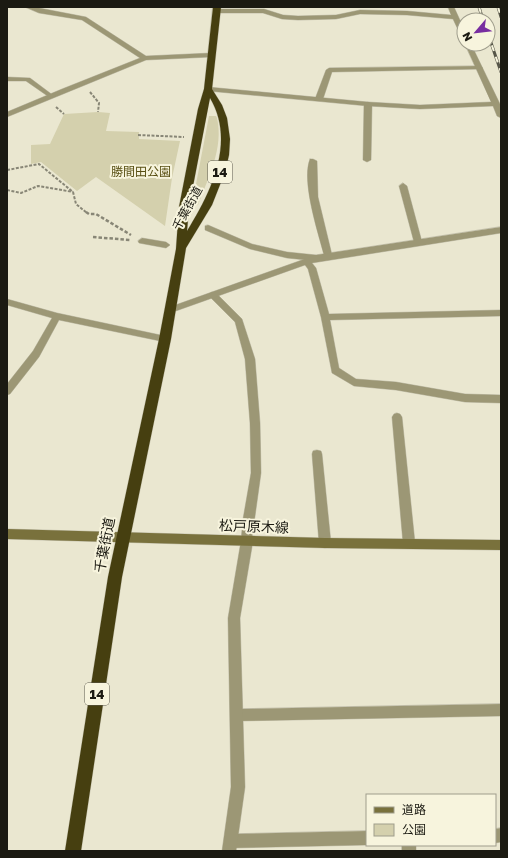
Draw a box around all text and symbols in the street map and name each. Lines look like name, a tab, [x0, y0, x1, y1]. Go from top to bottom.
north arrow	[456, 12, 496, 52]
text: N	[459, 30, 474, 44]
road number: 14	[208, 161, 232, 183]
park label: 勝間田公園	[111, 164, 171, 179]
street label: 千葉街道	[169, 183, 205, 233]
street label: 千葉街道	[90, 516, 118, 574]
street label: 松戸原木線	[219, 516, 289, 536]
road number: 14	[85, 683, 109, 705]
legend	[366, 794, 496, 846]
text: 道路	[402, 802, 426, 817]
text: 公園	[402, 822, 426, 837]

